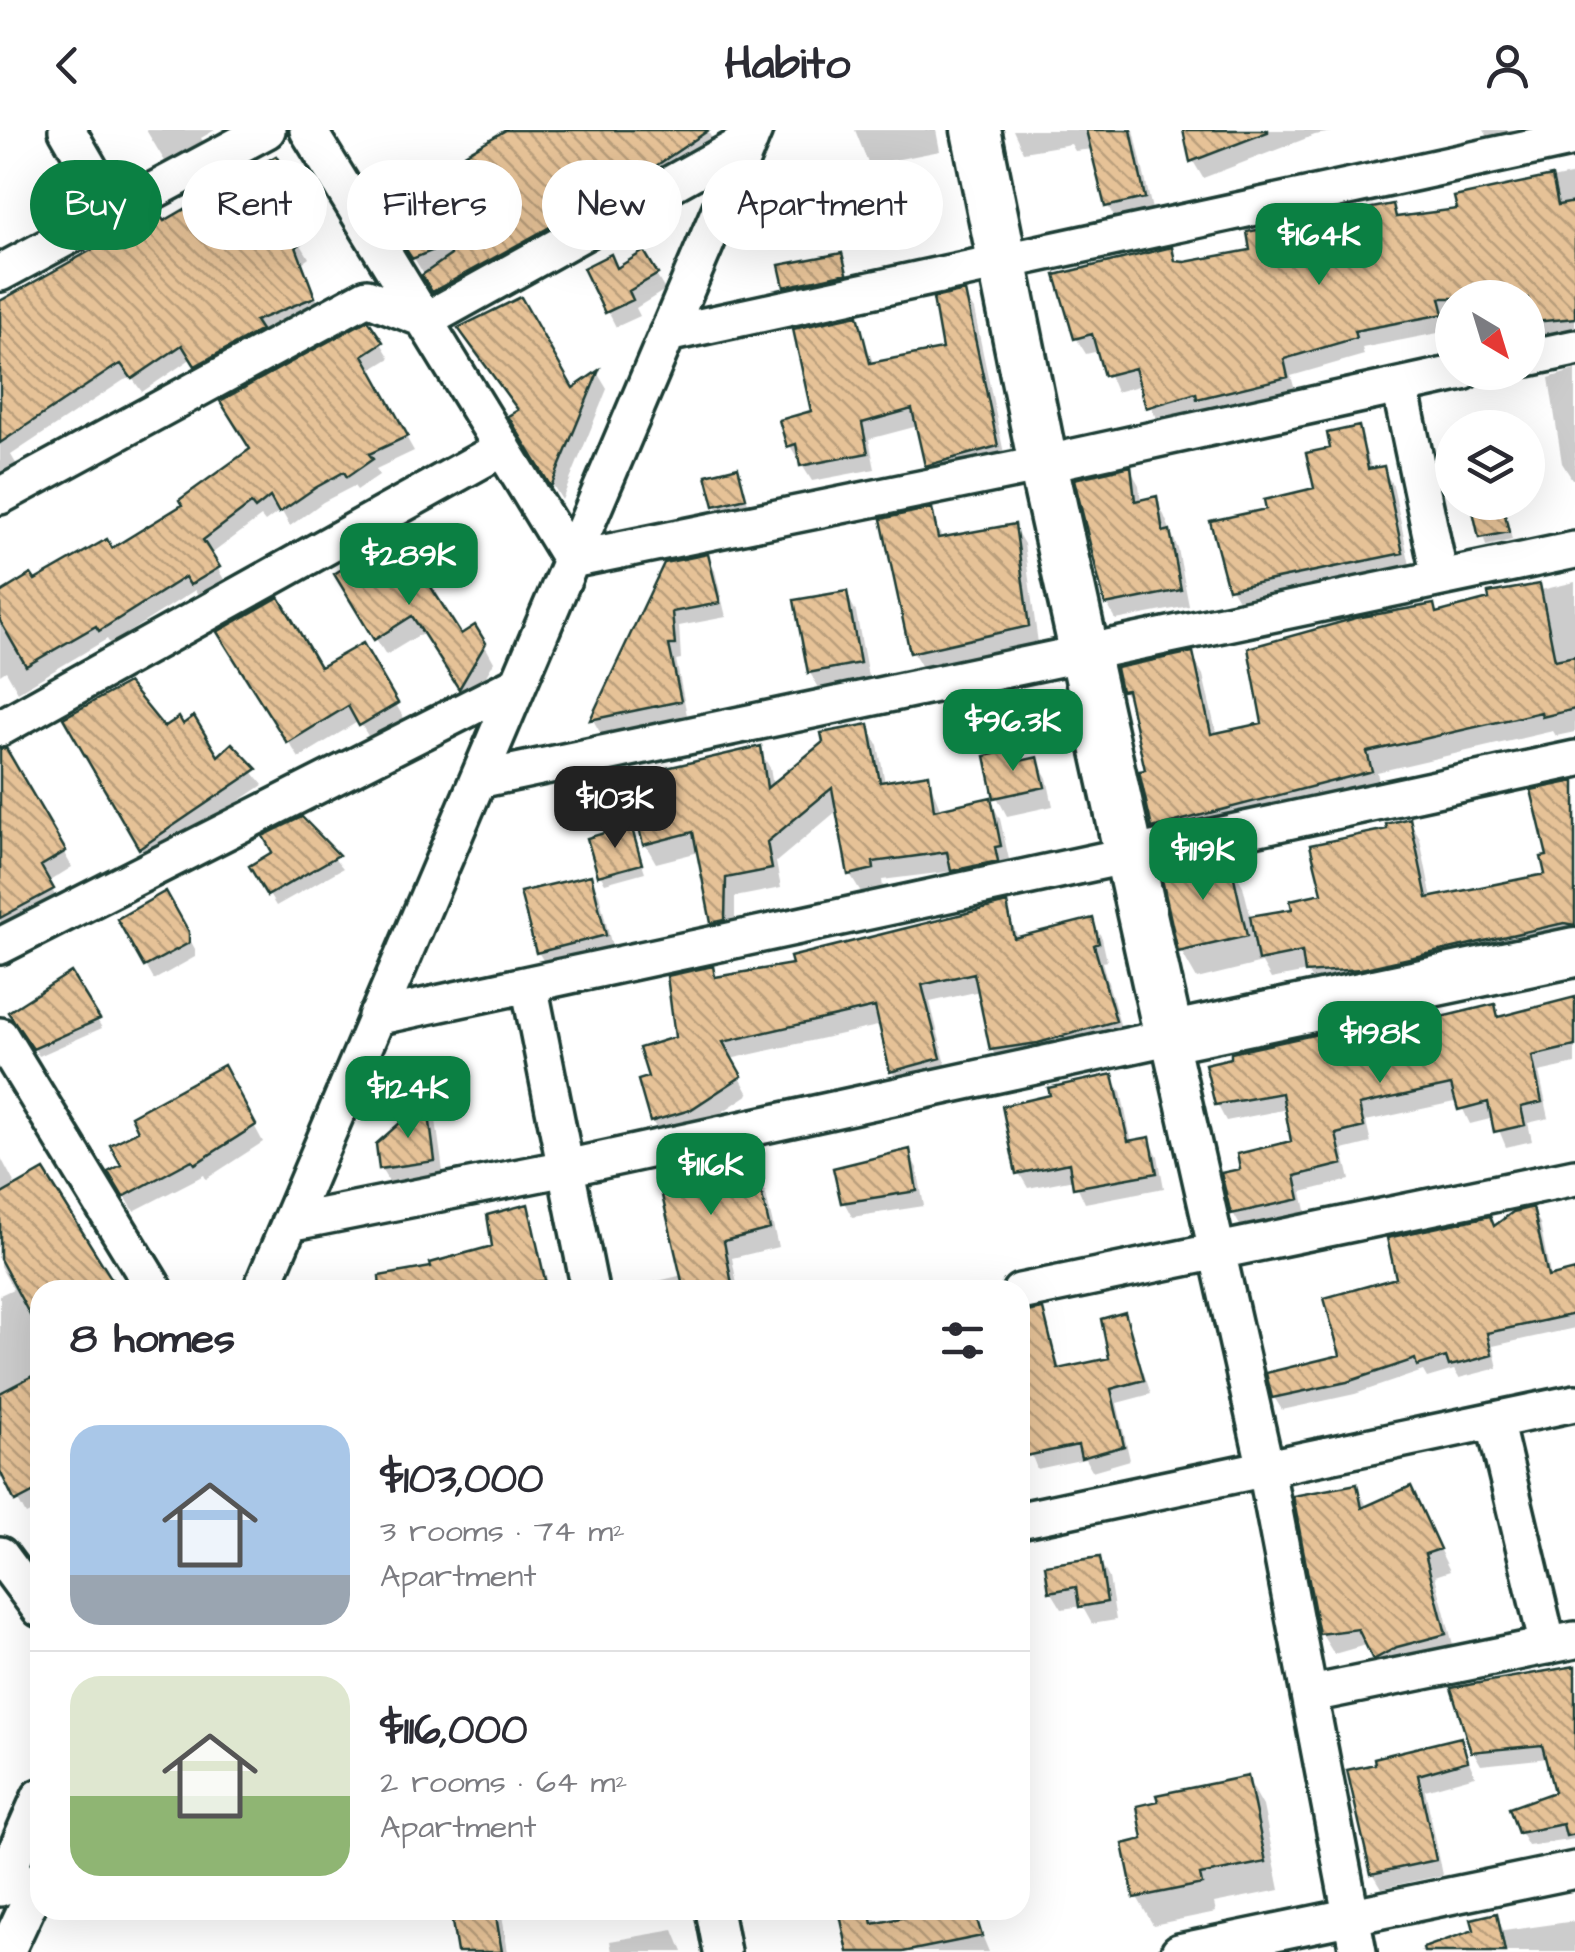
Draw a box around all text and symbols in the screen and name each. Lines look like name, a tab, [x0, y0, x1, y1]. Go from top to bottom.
text: Habito	[725, 34, 850, 96]
icon: back	[40, 38, 95, 93]
icon: person	[1480, 38, 1535, 93]
chip: Buy	[30, 160, 162, 250]
chip: Rent	[182, 160, 327, 250]
chip: Filters	[347, 160, 522, 250]
chip: New	[542, 160, 682, 250]
chip: Apartment	[702, 160, 943, 250]
pin: $164K	[1249, 203, 1389, 288]
text: $164K	[1277, 213, 1361, 258]
north arrow	[1435, 280, 1545, 390]
map controls	[1435, 280, 1545, 520]
button: layers	[1435, 410, 1545, 520]
pin: $289K	[339, 523, 479, 608]
text: $289K	[362, 533, 456, 578]
pin: $96.3K	[932, 689, 1094, 774]
text: $96.3K	[965, 699, 1061, 744]
pin: $103K	[545, 766, 685, 851]
text: $103K	[576, 776, 654, 821]
pin: $119K	[1133, 818, 1273, 903]
text: $119K	[1171, 828, 1235, 873]
pin: $198K	[1310, 1001, 1450, 1086]
text: $198K	[1340, 1011, 1420, 1056]
pin: $124K	[338, 1056, 478, 1141]
text: $124K	[367, 1066, 449, 1111]
pin: $116K	[641, 1133, 781, 1218]
text: $116K	[678, 1143, 744, 1188]
text: 8 homes	[70, 1311, 235, 1369]
icon: filters	[935, 1313, 990, 1368]
text: $103,000	[380, 1451, 544, 1509]
icon: home	[150, 1465, 270, 1585]
text: 3 rooms · 74 m²	[380, 1509, 625, 1554]
text: Apartment	[380, 1554, 536, 1599]
text: $116,000	[380, 1702, 527, 1760]
icon: home	[150, 1716, 270, 1836]
text: 2 rooms · 64 m²	[380, 1760, 627, 1805]
text: Apartment	[380, 1805, 536, 1850]

